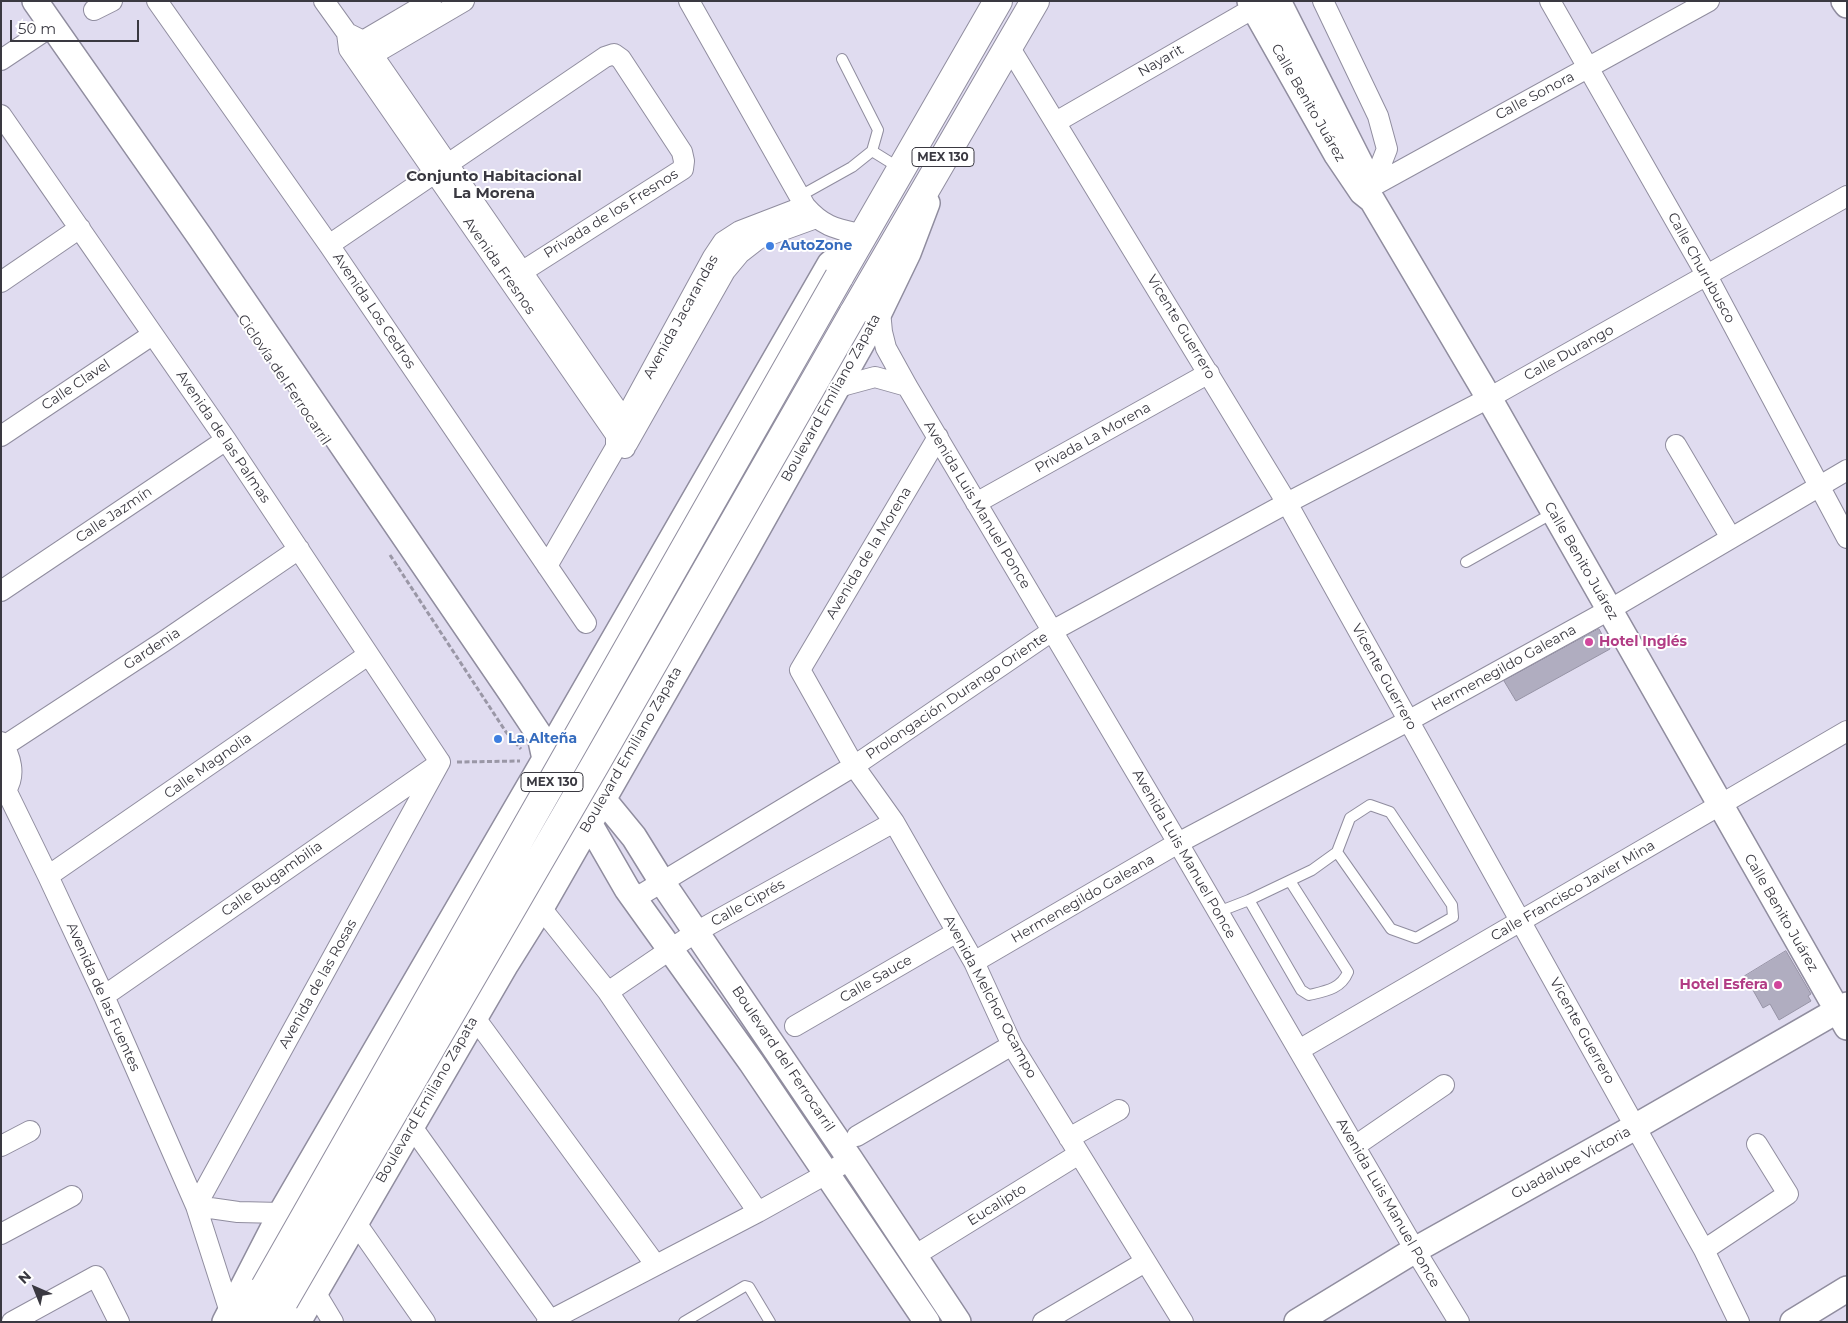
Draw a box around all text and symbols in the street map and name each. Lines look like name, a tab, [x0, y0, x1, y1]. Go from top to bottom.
scale bar	[12, 10, 141, 42]
text: 50 m	[18, 19, 56, 38]
street label: Nayarit	[1135, 41, 1187, 81]
street label: Calle Benito Juárez	[1267, 41, 1349, 165]
street label: Calle Sonora	[1493, 68, 1577, 124]
road number: MEX 130	[912, 148, 974, 166]
street label: Privada de los Fresnos	[541, 166, 681, 262]
district label: Conjunto Habitacional La Morena	[406, 168, 582, 203]
street label: Calle Churubusco	[1664, 210, 1738, 326]
street label: Avenida Fresnos	[459, 214, 539, 318]
place label: AutoZone	[780, 238, 852, 254]
marker: AutoZone	[764, 240, 776, 252]
street label: Avenida Los Cedros	[329, 250, 419, 372]
street label: Avenida Jacarandas	[640, 252, 722, 382]
street label: Vicente Guerrero	[1143, 272, 1219, 382]
street label: Ciclovía del Ferrocarril	[234, 311, 334, 449]
street label: Boulevard Emiliano Zapata	[778, 311, 884, 485]
street label: Calle Durango	[1521, 321, 1617, 385]
street label: Calle Clavel	[38, 356, 114, 414]
street label: Avenida de las Palmas	[172, 368, 274, 506]
street label: Privada La Morena	[1032, 399, 1154, 477]
street label: Avenida Luis Manuel Ponce	[920, 418, 1034, 592]
street label: Calle Jazmín	[73, 483, 155, 547]
street label: Avenida de la Morena	[823, 484, 915, 622]
street label: Calle Benito Juárez	[1540, 499, 1622, 623]
street label: Vicente Guerrero	[1348, 621, 1420, 733]
street label: Hermenegildo Galeana	[1429, 621, 1579, 715]
street label: Gardenia	[121, 625, 183, 673]
street label: Prolongación Durango Oriente	[863, 629, 1051, 763]
place label: Hotel Inglés	[1599, 634, 1687, 650]
marker: Hotel Inglés	[1583, 636, 1595, 648]
street label: Boulevard Emiliano Zapata	[576, 664, 686, 836]
street label: Calle Magnolia	[161, 730, 255, 802]
place label: La Alteña	[508, 731, 577, 747]
marker: La Alteña	[492, 733, 504, 745]
street label: Avenida Luis Manuel Ponce	[1129, 766, 1239, 942]
road number: MEX 130	[521, 772, 583, 792]
street label: Calle Francisco Javier Mina	[1488, 837, 1658, 945]
street label: Calle Bugambilia	[218, 838, 326, 920]
street label: Hermenegildo Galeana	[1008, 851, 1158, 947]
street label: Calle Benito Juárez	[1740, 851, 1822, 975]
street label: Calle Ciprés	[708, 876, 788, 930]
street label: Avenida Melchor Ocampo	[940, 913, 1040, 1081]
street label: Avenida de las Rosas	[275, 916, 361, 1052]
street label: Avenida de las Fuentes	[63, 920, 143, 1074]
street label: Calle Sauce	[837, 952, 915, 1006]
street label: Vicente Guerrero	[1546, 975, 1618, 1087]
place label: Hotel Esfera	[1680, 977, 1768, 993]
marker: Hotel Esfera	[1772, 979, 1784, 991]
street label: Boulevard del Ferrocarril	[728, 983, 838, 1135]
street label: Boulevard Emiliano Zapata	[372, 1014, 482, 1186]
street label: Avenida Luis Manuel Ponce	[1333, 1115, 1443, 1291]
street label: Guadalupe Victoria	[1508, 1123, 1634, 1203]
street label: Eucalipto	[965, 1180, 1029, 1230]
north arrow	[10, 1263, 60, 1313]
text: N	[14, 1267, 35, 1288]

